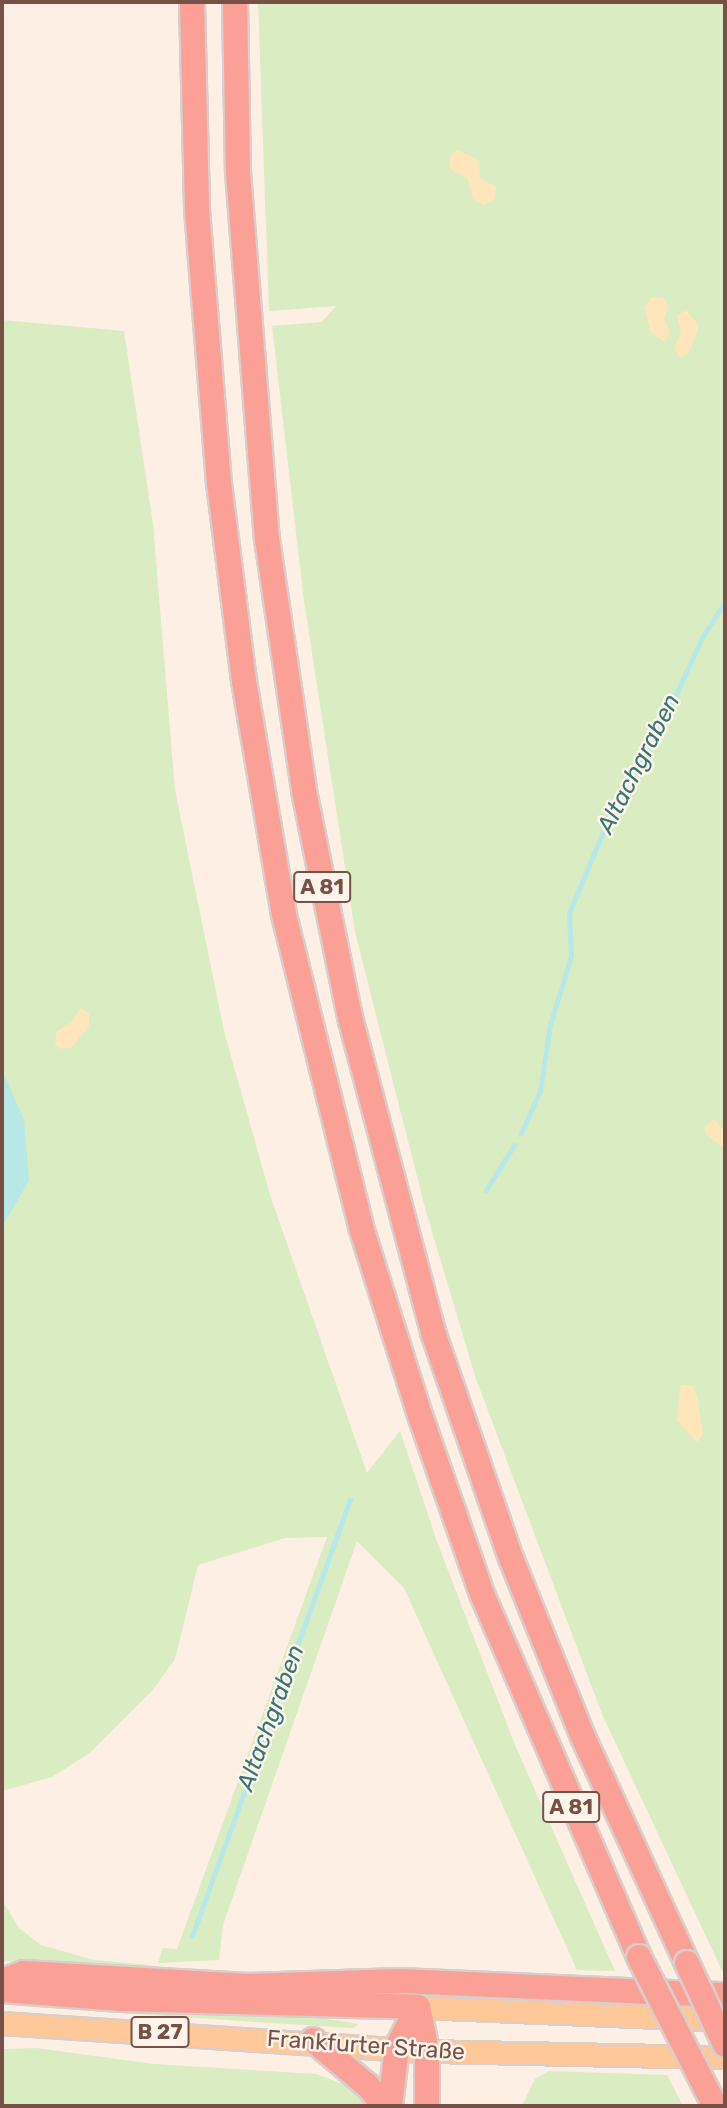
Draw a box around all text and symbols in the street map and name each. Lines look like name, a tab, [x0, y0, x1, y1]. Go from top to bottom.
water label: Altachgraben	[591, 689, 687, 839]
road number: A 81	[292, 870, 352, 904]
water label: Altachgraben	[231, 1641, 311, 1795]
road number: A 81	[541, 1790, 601, 1825]
road number: B 27	[130, 2014, 190, 2050]
street label: Frankfurter Straße	[266, 2024, 466, 2066]

